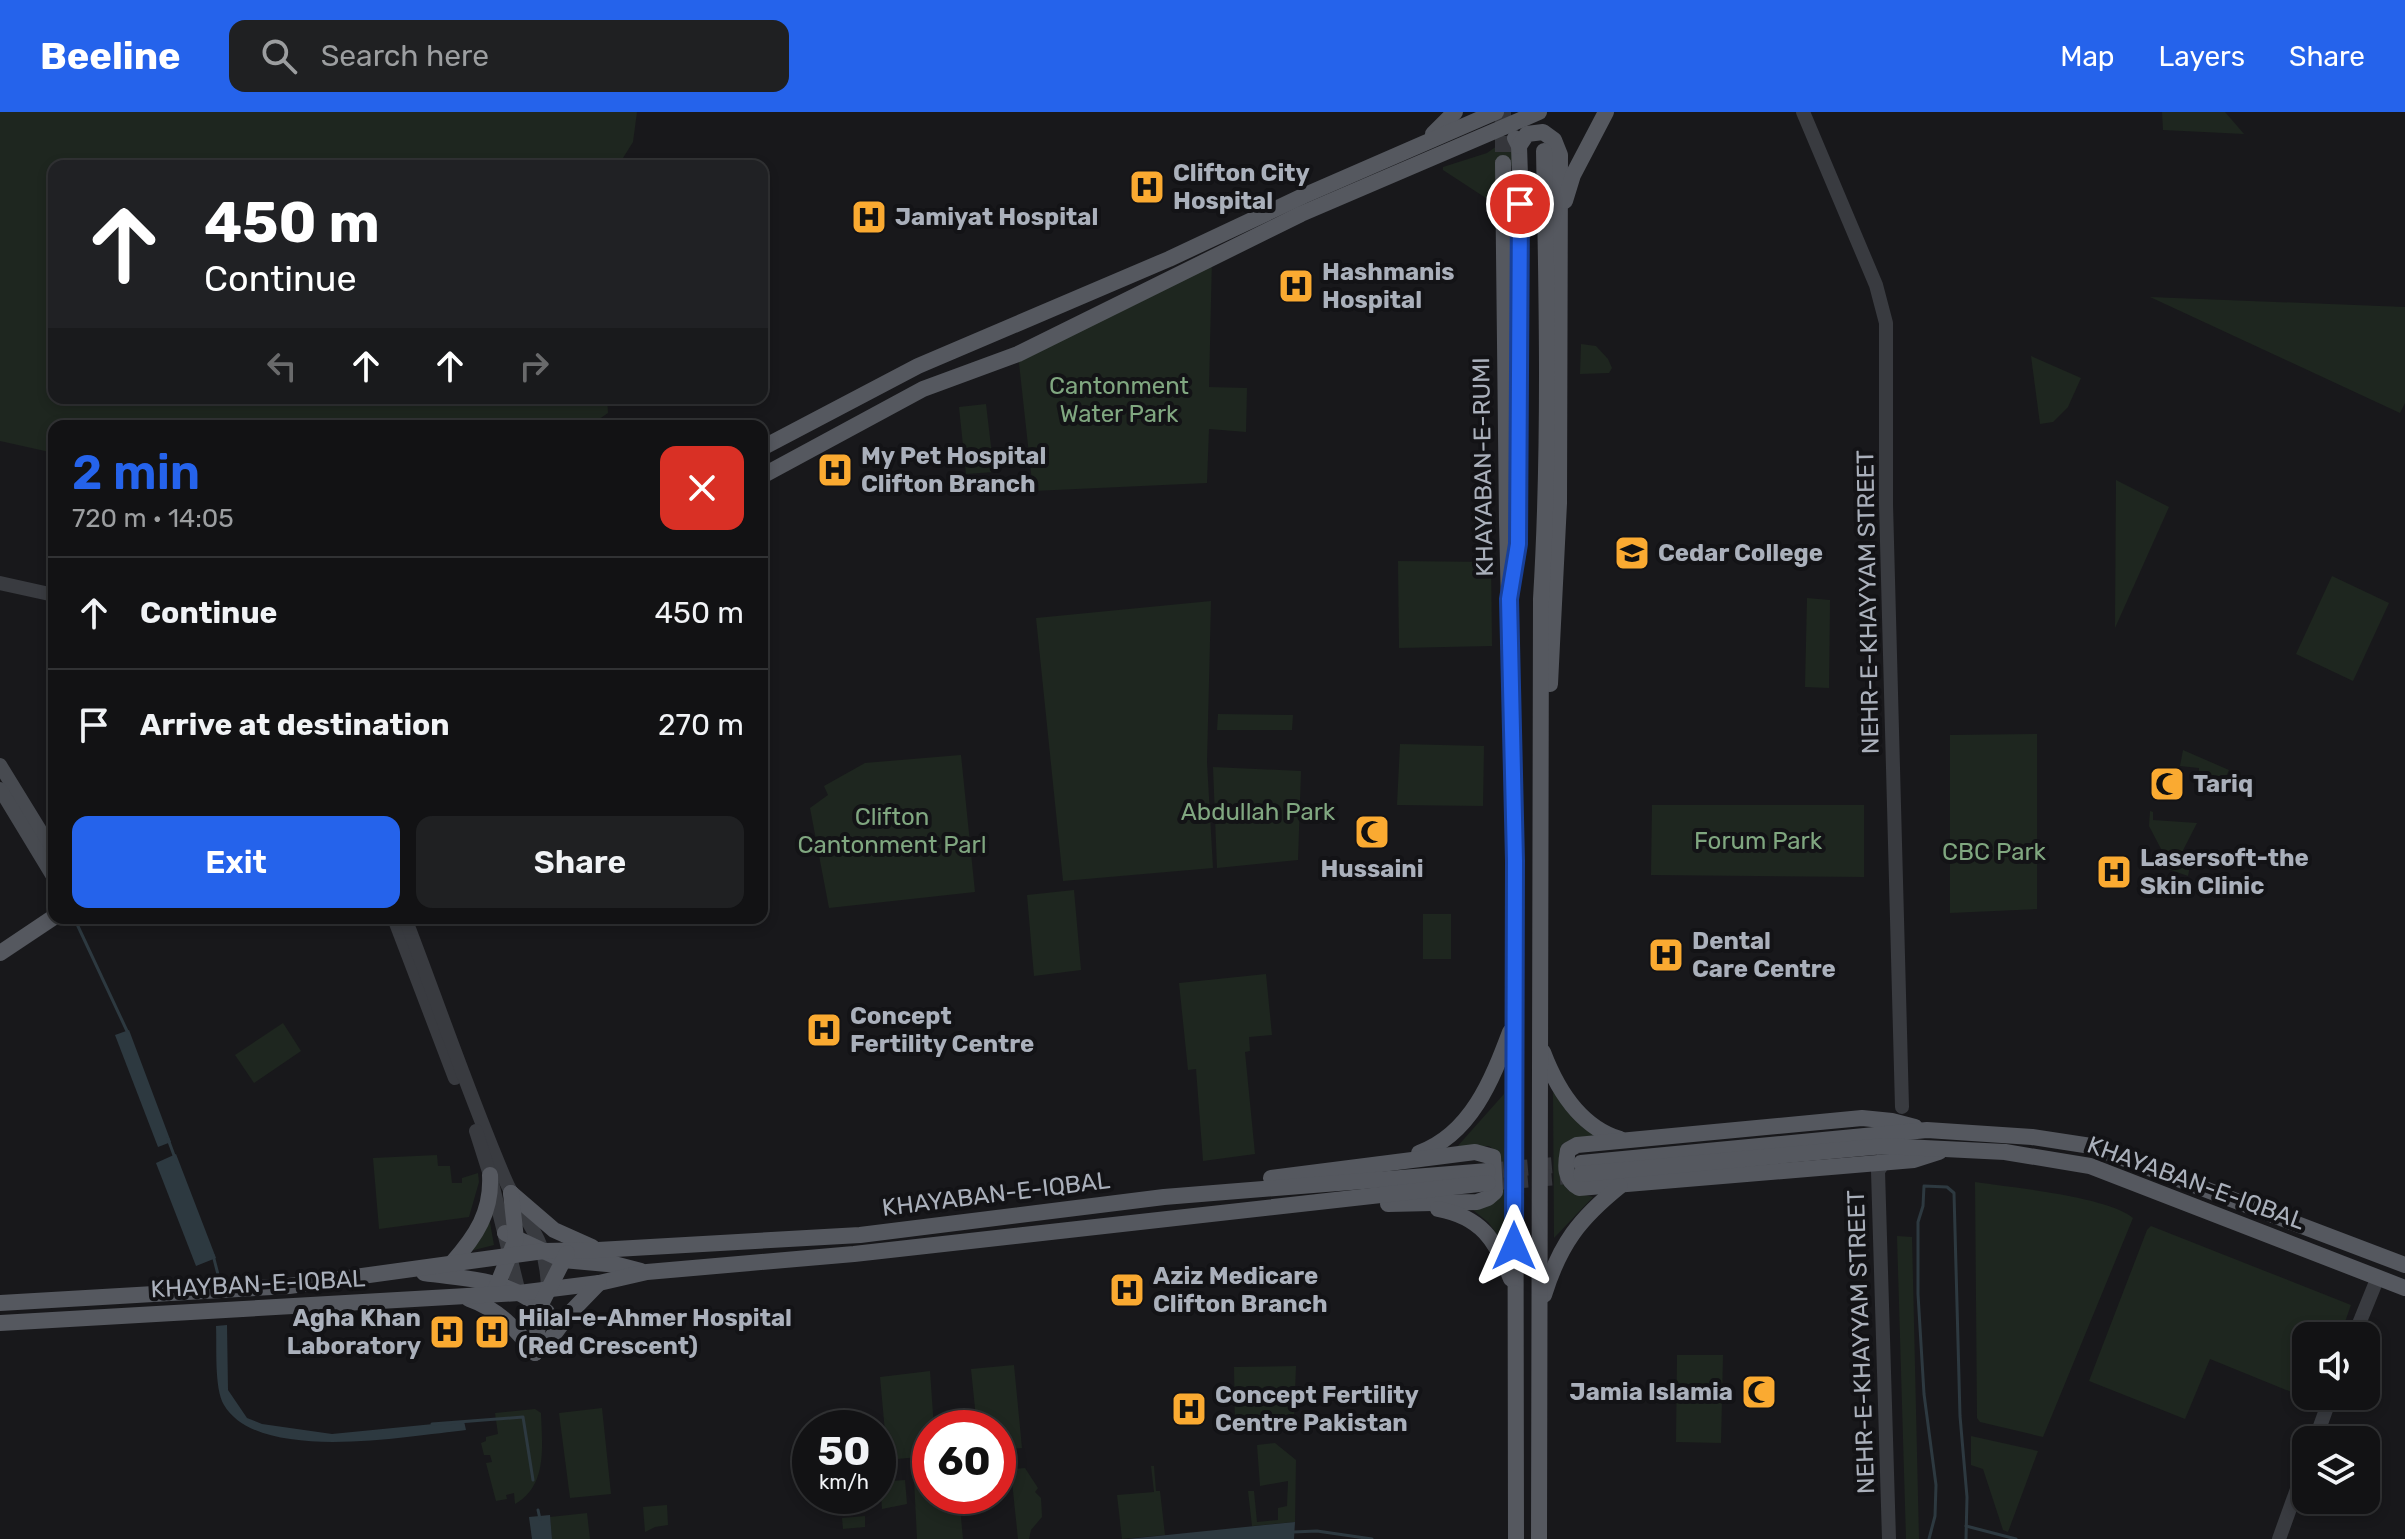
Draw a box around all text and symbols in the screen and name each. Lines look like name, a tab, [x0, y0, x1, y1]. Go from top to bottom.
search box	[229, 20, 789, 92]
text: Beeline	[40, 33, 181, 79]
icon: search	[257, 34, 301, 78]
text: Search here	[321, 38, 489, 74]
text: Map	[2060, 40, 2115, 73]
text: Layers	[2159, 40, 2245, 73]
text: Share	[2289, 40, 2365, 73]
place label: Clifton City Hospital	[1173, 159, 1310, 215]
hospital icon: Clifton City Hospital	[1128, 168, 1166, 206]
pin	[1486, 170, 1554, 238]
icon: arrive	[1498, 182, 1542, 226]
text: 450 m	[204, 190, 380, 256]
icon: ahead	[72, 192, 176, 296]
hospital icon: Jamiyat Hospital	[850, 198, 888, 236]
place label: Jamiyat Hospital	[895, 203, 1098, 231]
text: Continue	[204, 257, 357, 300]
place label: Hashmanis Hospital	[1322, 258, 1455, 314]
hospital icon: Hashmanis Hospital	[1277, 267, 1315, 305]
icon: left	[260, 344, 304, 388]
icon: ahead	[344, 344, 388, 388]
icon: ahead	[428, 344, 472, 388]
icon: right	[512, 344, 556, 388]
street label: KHAYABAN-E-RUMI	[1467, 357, 1499, 577]
park label: Cantonment Water Park	[1049, 372, 1189, 428]
place label: My Pet Hospital Clifton Branch	[861, 442, 1046, 498]
text: 2 min	[72, 444, 200, 501]
button: close	[660, 446, 744, 530]
street label: NEHR-E-KHAYYAM STREET	[1851, 450, 1885, 754]
hospital icon: My Pet Hospital Clifton Branch	[816, 451, 854, 489]
text: 720 m · 14:05	[72, 503, 234, 534]
school or university icon: Cedar College	[1613, 534, 1651, 572]
place label: Cedar College	[1658, 539, 1823, 567]
icon: ahead	[72, 591, 116, 635]
text: Continue	[140, 595, 277, 631]
text: 450 m	[654, 595, 744, 631]
icon: arrive	[72, 703, 116, 747]
text: Arrive at destination	[140, 707, 450, 743]
text: 270 m	[658, 707, 744, 743]
mosque icon: Tariq	[2148, 765, 2186, 803]
place label: Tariq	[2193, 770, 2253, 798]
park label: Abdullah Park	[1181, 798, 1336, 826]
park label: Clifton Cantonment Parl	[797, 803, 987, 859]
mosque icon: Hussaini	[1353, 813, 1391, 851]
button: Exit	[72, 816, 400, 908]
button: Share	[416, 816, 744, 908]
park label: Forum Park	[1694, 827, 1823, 855]
park label: CBC Park	[1942, 838, 2047, 866]
place label: Lasersoft-the Skin Clinic	[2140, 844, 2309, 900]
hospital icon: Lasersoft-the Skin Clinic	[2095, 853, 2133, 891]
place label: Hussaini	[1320, 855, 1424, 883]
place label: Dental Care Centre	[1692, 927, 1836, 983]
hospital icon: Dental Care Centre	[1647, 936, 1685, 974]
place label: Concept Fertility Centre	[850, 1002, 1034, 1058]
hospital icon: Concept Fertility Centre	[805, 1011, 843, 1049]
street label: KHAYABAN-E-IQBAL	[2083, 1131, 2309, 1236]
street label: KHAYABAN-E-IQBAL	[880, 1166, 1112, 1222]
street label: NEHR-E-KHAYYAM STREET	[1842, 1189, 1880, 1495]
position arrow	[1472, 1204, 1556, 1288]
place label: Aziz Medicare Clifton Branch	[1153, 1262, 1328, 1318]
street label: KHAYBAN-E-IQBAL	[150, 1264, 367, 1304]
hospital icon: Aziz Medicare Clifton Branch	[1108, 1271, 1146, 1309]
place label: Agha Khan Laboratory	[287, 1304, 421, 1360]
place label: Hilal-e-Ahmer Hospital (Red Crescent)	[518, 1304, 792, 1360]
hospital icon: Agha Khan Laboratory	[428, 1313, 466, 1351]
hospital icon: Hilal-e-Ahmer Hospital (Red Crescent)	[473, 1313, 511, 1351]
map controls	[2292, 1322, 2380, 1514]
button: sound	[2292, 1322, 2380, 1410]
mosque icon: Jamia Islamia	[1740, 1373, 1778, 1411]
place label: Jamia Islamia	[1570, 1378, 1733, 1406]
place label: Concept Fertility Centre Pakistan	[1215, 1381, 1419, 1437]
hospital icon: Concept Fertility Centre Pakistan	[1170, 1390, 1208, 1428]
speed limit sign: 60	[912, 1410, 1016, 1514]
button: layers	[2292, 1426, 2380, 1514]
text: 50	[817, 1428, 871, 1475]
text: km/h	[819, 1470, 869, 1494]

